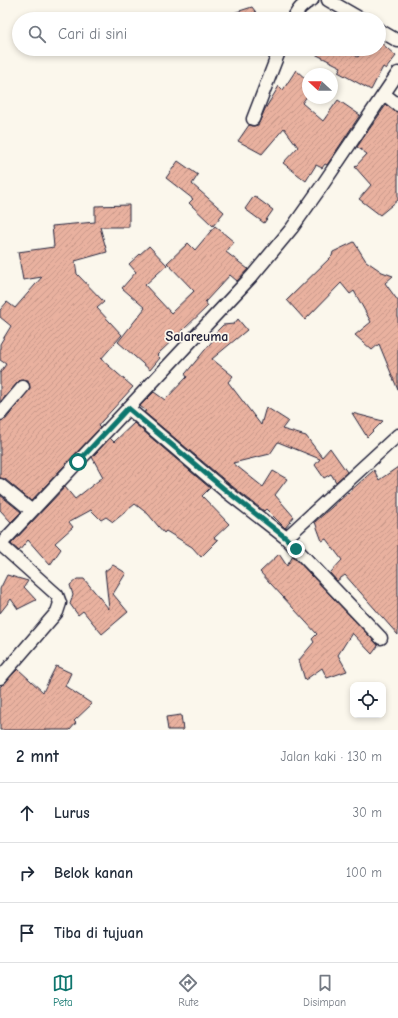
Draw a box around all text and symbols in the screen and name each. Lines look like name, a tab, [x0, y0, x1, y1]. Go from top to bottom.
search box	[12, 12, 386, 56]
icon: search	[26, 23, 48, 45]
text: Cari di sini	[58, 25, 127, 43]
north arrow	[302, 68, 338, 104]
district label: Salareuma	[166, 328, 228, 345]
route start	[69, 453, 87, 471]
route end	[287, 540, 305, 558]
map controls	[350, 682, 386, 718]
button: locate	[350, 682, 386, 718]
text: 2 mnt	[16, 747, 59, 766]
text: Jalan kaki · 130 m	[281, 749, 382, 764]
icon: ahead	[16, 802, 38, 824]
text: Lurus	[54, 804, 90, 822]
text: 30 m	[352, 805, 382, 820]
icon: right	[16, 862, 38, 884]
text: Belok kanan	[54, 864, 133, 882]
text: 100 m	[346, 865, 382, 880]
icon: arrive	[16, 922, 38, 944]
text: Tiba di tujuan	[54, 924, 143, 942]
tab: Peta	[52, 972, 74, 1009]
tab: Rute	[177, 972, 199, 1009]
tab: Disimpan	[303, 972, 346, 1009]

